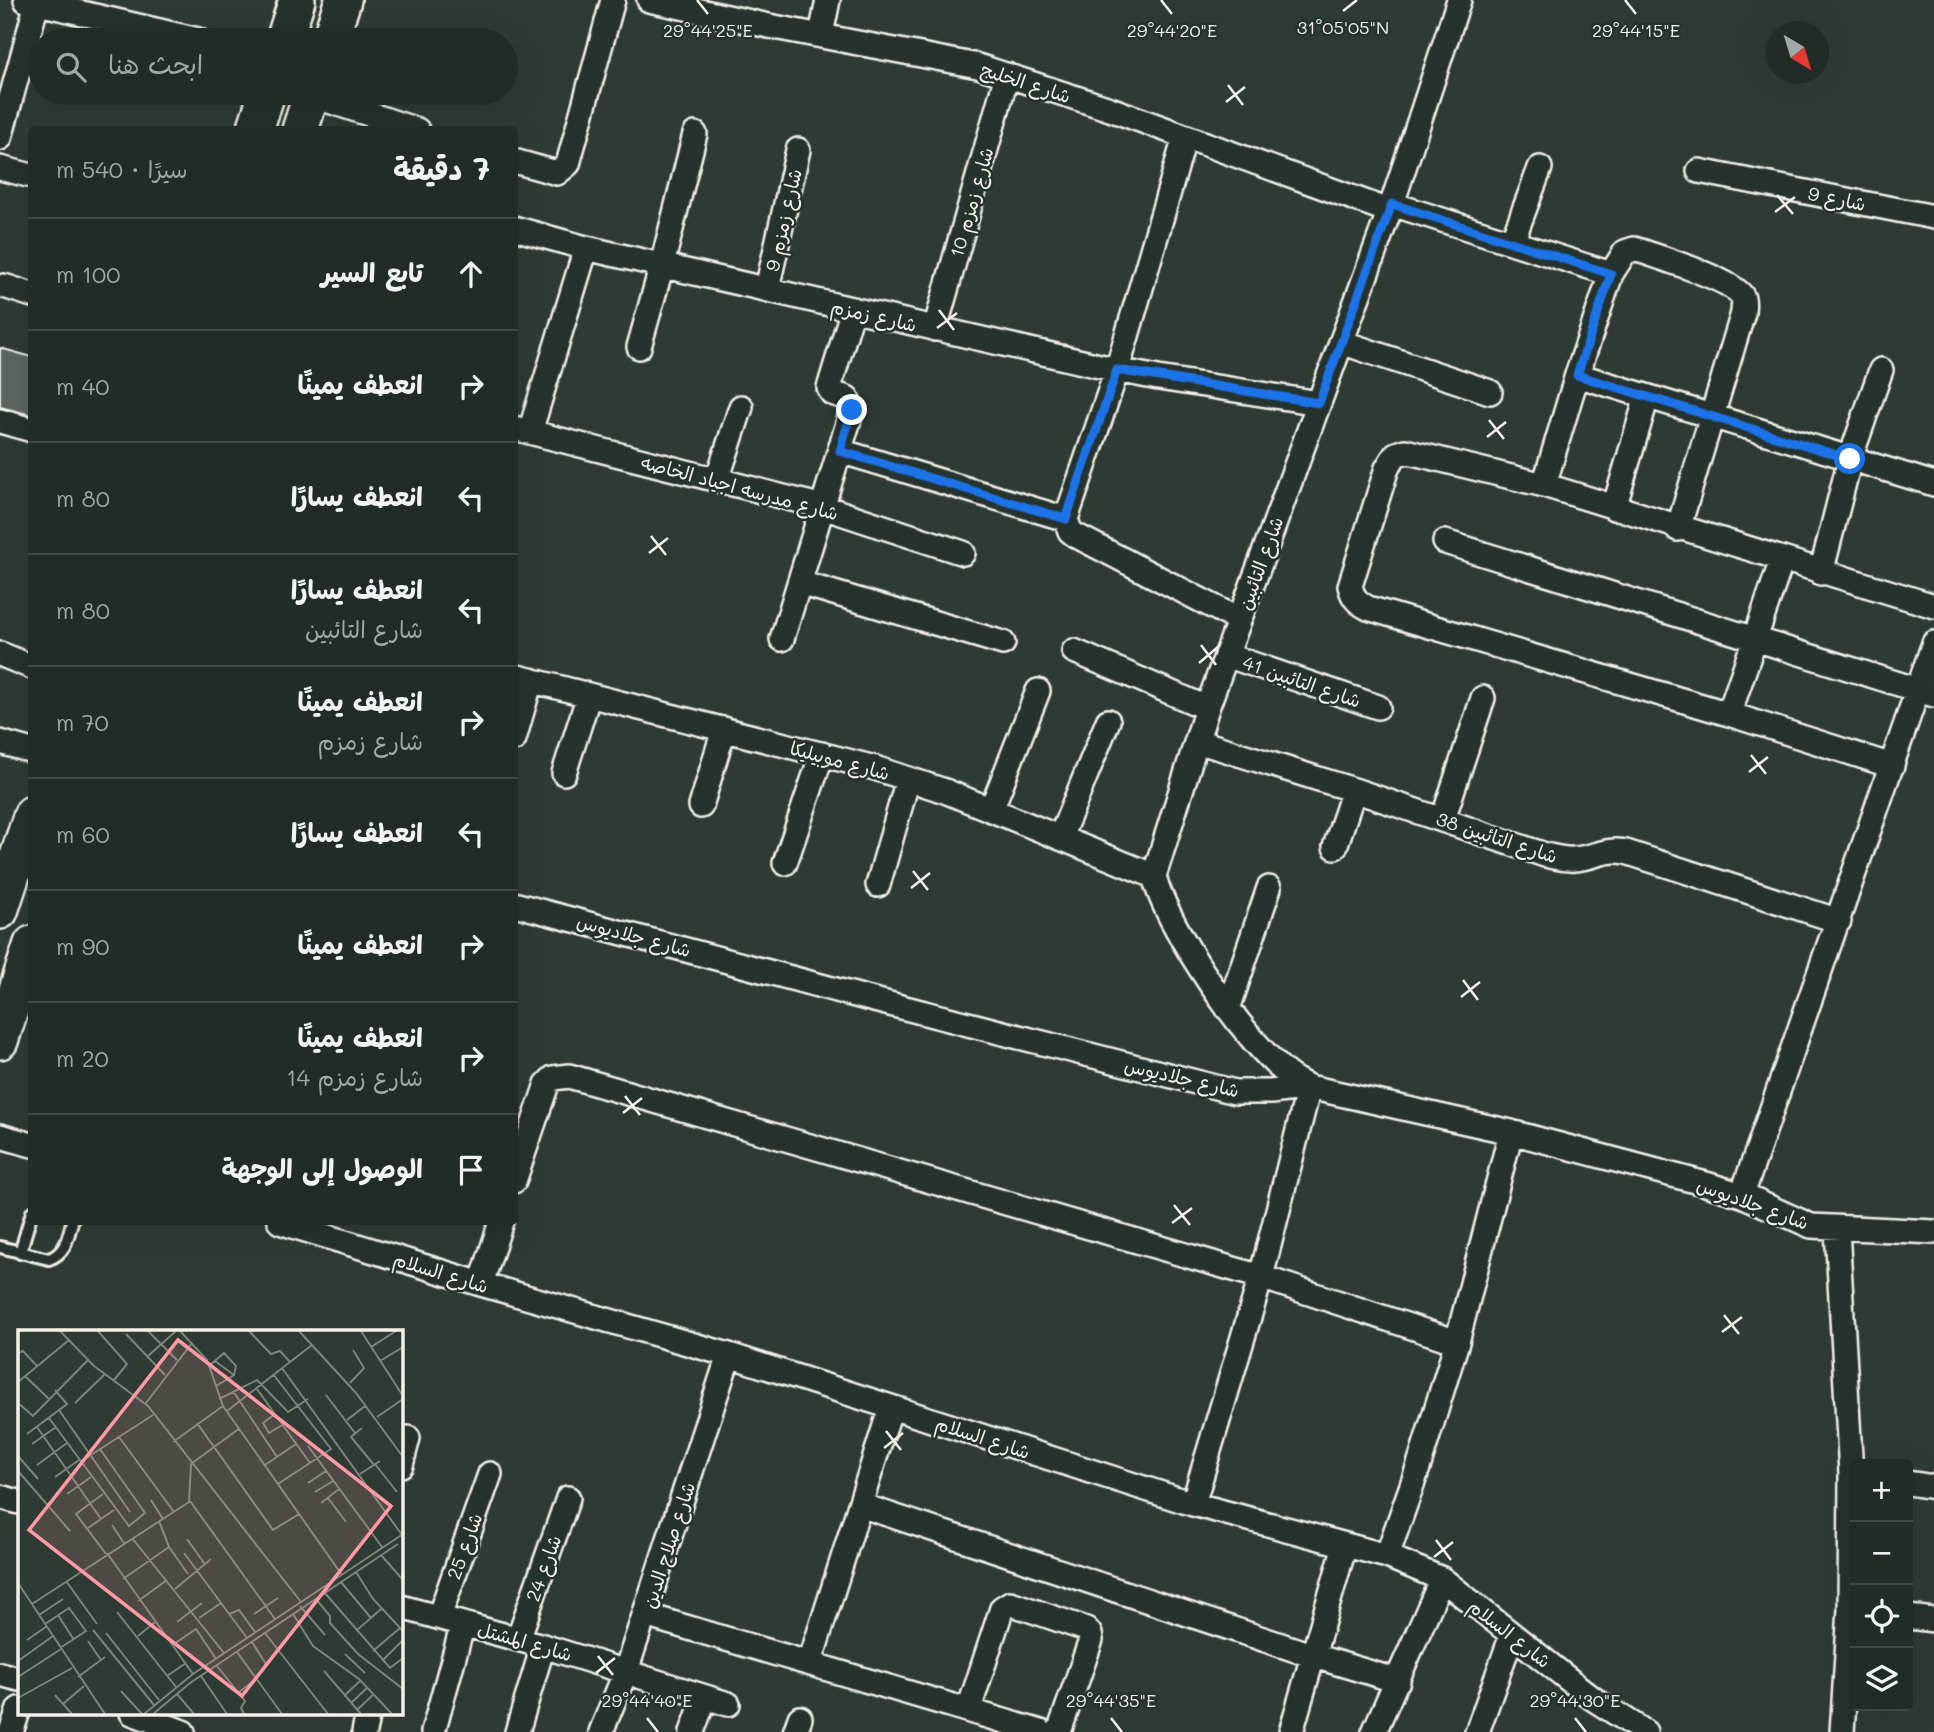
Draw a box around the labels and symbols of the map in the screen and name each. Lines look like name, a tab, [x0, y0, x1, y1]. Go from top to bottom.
text: 31°05'05"N	[1297, 15, 1389, 39]
text: 29°44'25"E	[663, 18, 753, 42]
text: 29°44'20"E	[1127, 18, 1217, 42]
text: 29°44'15"E	[1592, 18, 1680, 42]
north arrow	[1766, 21, 1829, 84]
street label: شارع الخليج	[977, 56, 1074, 110]
street label: شارع زمزم 10	[943, 144, 1002, 261]
street label: شارع زمزم 9	[759, 166, 810, 274]
street label: شارع 9	[1806, 180, 1868, 218]
street label: شارع زمزم	[828, 293, 919, 340]
route end	[836, 394, 867, 425]
route start	[1834, 443, 1865, 474]
street label: شارع مدرسه اجياد الخاصه	[638, 449, 841, 527]
street label: شارع التائبين	[1232, 513, 1290, 614]
street label: شارع التائبين 41	[1239, 649, 1364, 715]
street label: شارع موبيليكا	[787, 735, 893, 787]
street label: شارع التائبين 38	[1432, 806, 1561, 870]
street label: شارع جلاديوس	[574, 908, 694, 964]
street label: شارع جلاديوس	[1122, 1052, 1242, 1104]
street label: شارع جلاديوس	[1693, 1171, 1812, 1237]
street label: شارع السلام	[390, 1246, 492, 1301]
inset map	[18, 1330, 402, 1714]
street label: شارع السلام	[932, 1410, 1034, 1467]
street label: شارع صلاح الدين	[636, 1479, 702, 1612]
street label: شارع 25	[440, 1509, 489, 1583]
street label: شارع 24	[519, 1531, 568, 1605]
street label: شارع السلام	[1462, 1593, 1556, 1675]
street label: شارع المشتل	[474, 1616, 575, 1668]
text: 29°44'40"E	[601, 1688, 693, 1712]
text: 29°44'35"E	[1066, 1688, 1156, 1712]
text: 29°44'30"E	[1529, 1688, 1621, 1712]

